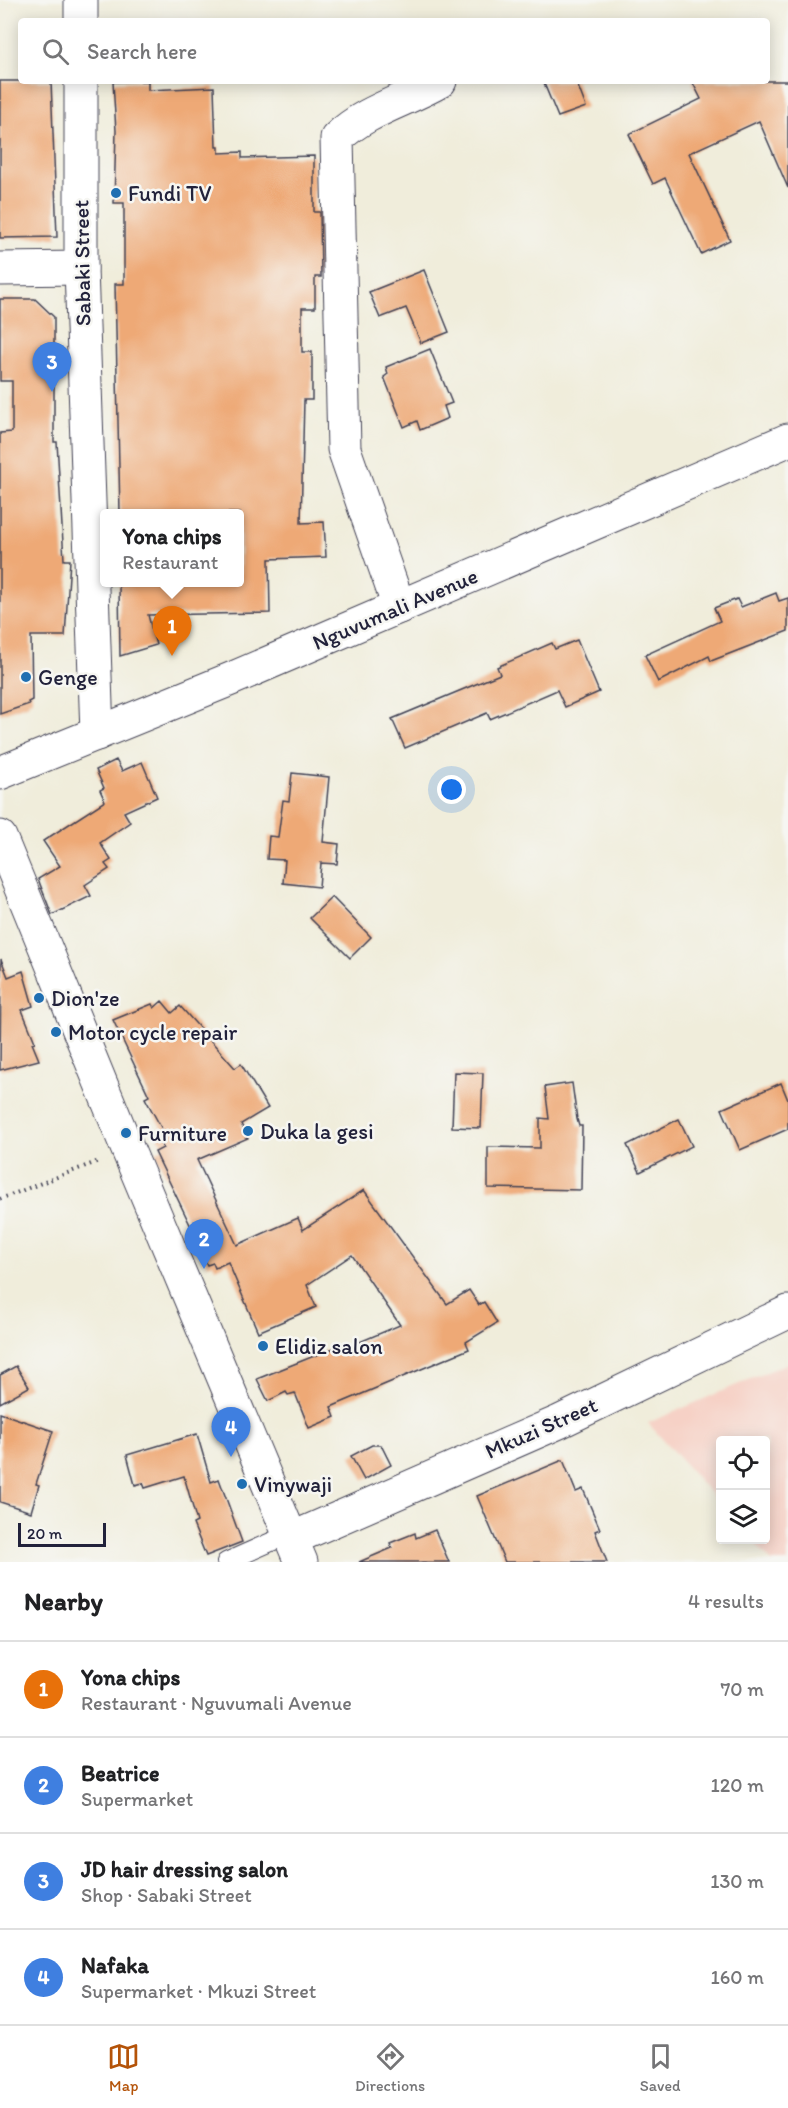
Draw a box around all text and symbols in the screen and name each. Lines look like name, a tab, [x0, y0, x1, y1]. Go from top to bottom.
search box	[18, 18, 770, 84]
icon: search	[39, 35, 72, 68]
text: Search here	[87, 38, 197, 65]
place label: Fundi TV	[128, 180, 211, 207]
marker: Fundi TV	[109, 186, 123, 200]
street label: Sabaki Street	[67, 200, 97, 326]
pin: 3	[32, 342, 72, 392]
popup	[100, 509, 244, 587]
text: Yona chips	[122, 523, 222, 550]
text: Restaurant	[122, 550, 218, 574]
street label: Nguvumali Avenue	[308, 562, 482, 656]
pin: 1	[152, 606, 192, 656]
place label: Genge	[38, 664, 98, 691]
marker: Genge	[19, 670, 33, 684]
your location	[437, 775, 466, 804]
place label: Dion'ze	[51, 985, 120, 1012]
marker: Dion'ze	[32, 991, 46, 1005]
place label: Motor cycle repair	[68, 1019, 238, 1046]
marker: Motor cycle repair	[49, 1025, 63, 1039]
place label: Duka la gesi	[260, 1118, 374, 1145]
place label: Furniture	[138, 1120, 227, 1147]
marker: Duka la gesi	[241, 1124, 255, 1138]
marker: Furniture	[119, 1126, 133, 1140]
pin: 2	[184, 1220, 224, 1269]
place label: Elidiz salon	[275, 1333, 383, 1360]
marker: Elidiz salon	[256, 1339, 270, 1353]
street label: Mkuzi Street	[481, 1391, 601, 1465]
pin: 4	[212, 1408, 250, 1457]
map controls	[716, 1436, 770, 1544]
button: locate	[716, 1436, 770, 1490]
place label: Vinywaji	[254, 1471, 332, 1498]
marker: Vinywaji	[235, 1477, 249, 1491]
button: layers	[716, 1490, 770, 1544]
scale bar	[18, 1520, 106, 1548]
text: 20 m	[27, 1524, 62, 1543]
text: Nearby	[24, 1585, 103, 1617]
text: 4 results	[688, 1589, 764, 1613]
text: Yona chips	[81, 1664, 180, 1691]
text: 1	[39, 1677, 48, 1701]
text: 70 m	[720, 1677, 764, 1701]
text: Restaurant · Nguvumali Avenue	[81, 1691, 352, 1715]
text: Beatrice	[81, 1760, 160, 1787]
text: 2	[38, 1773, 49, 1797]
text: 120 m	[711, 1773, 764, 1797]
text: Supermarket	[81, 1787, 193, 1811]
text: JD hair dressing salon	[81, 1856, 288, 1883]
text: 3	[38, 1869, 49, 1893]
text: 130 m	[710, 1869, 764, 1893]
text: Shop · Sabaki Street	[81, 1883, 252, 1907]
text: Nafaka	[81, 1952, 149, 1979]
text: 4	[37, 1965, 50, 1989]
text: 160 m	[711, 1965, 764, 1989]
text: Supermarket · Mkuzi Street	[81, 1979, 316, 2003]
tab: Map	[107, 2040, 140, 2095]
tab: Directions	[355, 2040, 425, 2095]
tab: Saved	[640, 2040, 681, 2095]

